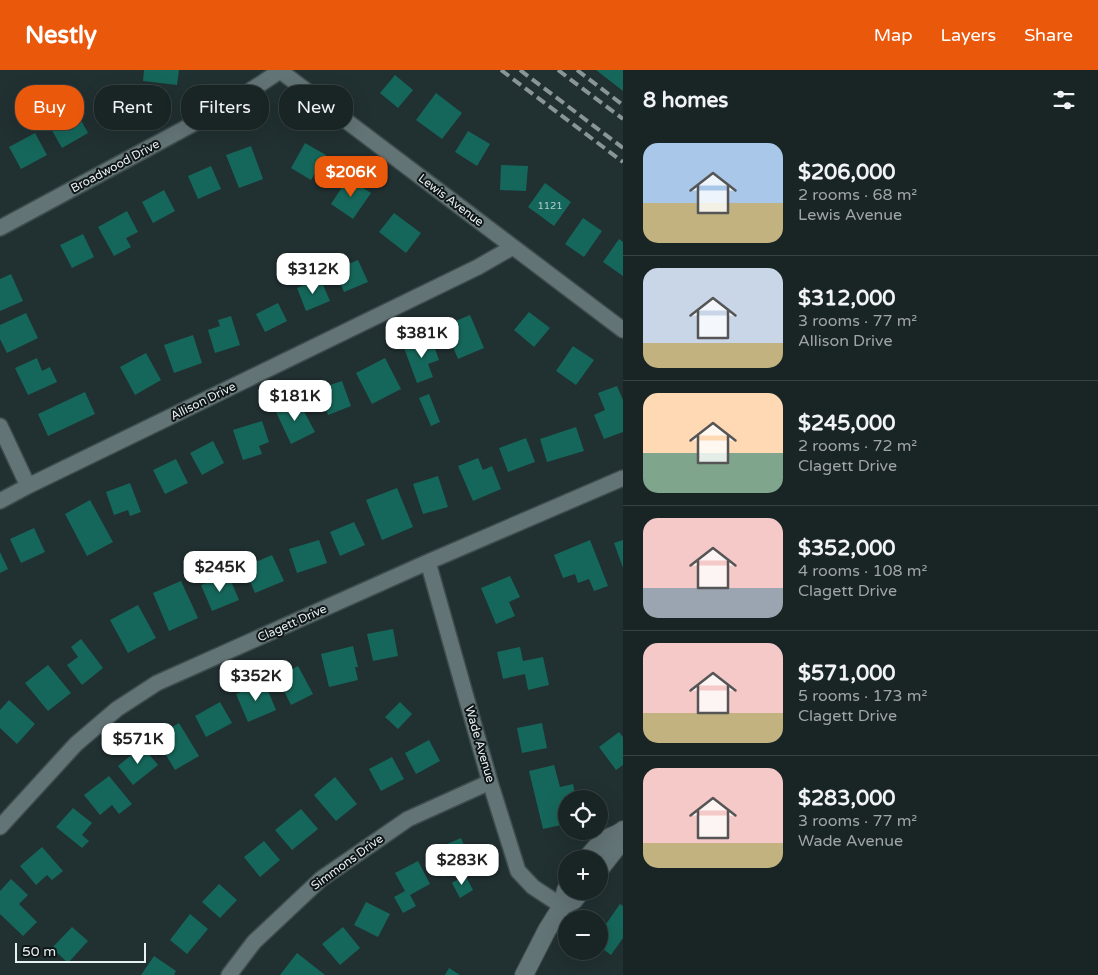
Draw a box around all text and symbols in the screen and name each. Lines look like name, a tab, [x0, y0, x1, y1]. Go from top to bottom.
text: Nestly	[25, 21, 97, 50]
text: Map	[874, 24, 913, 46]
text: Layers	[941, 24, 996, 46]
text: Share	[1024, 24, 1073, 46]
chip: Buy	[15, 85, 84, 130]
chip: Rent	[94, 85, 171, 130]
chip: Filters	[181, 85, 269, 130]
chip: New	[279, 85, 353, 130]
icon: filters	[1050, 86, 1078, 114]
text: 8 homes	[643, 88, 728, 113]
street label: Broadwood Drive	[68, 137, 162, 195]
pin: $206K	[316, 156, 386, 198]
text: $206,000	[798, 160, 896, 185]
text: $206K	[326, 162, 376, 182]
icon: home	[683, 163, 743, 223]
street label: Lewis Avenue	[416, 171, 487, 229]
text: 2 rooms · 68 m²	[798, 185, 917, 205]
house number: 1121	[537, 200, 563, 212]
text: Lewis Avenue	[798, 205, 902, 225]
pin: $312K	[278, 252, 348, 295]
text: $312K	[288, 259, 338, 279]
text: $312,000	[798, 286, 896, 311]
icon: home	[683, 288, 743, 348]
text: 3 rooms · 77 m²	[798, 311, 917, 331]
pin: $381K	[387, 316, 457, 359]
text: $381K	[397, 323, 447, 343]
text: Allison Drive	[798, 331, 893, 351]
street label: Allison Drive	[168, 379, 238, 423]
pin: $181K	[260, 380, 330, 422]
text: $181K	[270, 386, 320, 406]
text: $245,000	[798, 411, 895, 436]
icon: home	[683, 413, 743, 473]
text: 2 rooms · 72 m²	[798, 436, 917, 456]
text: Clagett Drive	[798, 456, 897, 476]
text: $352,000	[798, 536, 896, 561]
icon: home	[683, 538, 743, 598]
pin: $245K	[185, 550, 255, 593]
text: $245K	[195, 557, 245, 577]
text: 4 rooms · 108 m²	[798, 561, 927, 581]
text: Clagett Drive	[798, 581, 897, 601]
street label: Clagett Drive	[255, 601, 329, 645]
pin: $352K	[221, 660, 291, 702]
text: $571,000	[798, 661, 896, 686]
icon: home	[683, 663, 743, 723]
text: $352K	[231, 666, 281, 686]
text: 5 rooms · 173 m²	[798, 686, 927, 706]
street label: Wade Avenue	[462, 704, 498, 784]
text: Clagett Drive	[798, 706, 897, 726]
pin: $571K	[103, 722, 173, 765]
text: $571K	[113, 729, 163, 749]
text: $283,000	[798, 786, 896, 811]
icon: home	[683, 788, 743, 848]
map controls	[558, 790, 608, 960]
button: locate	[558, 790, 608, 840]
text: 3 rooms · 77 m²	[798, 811, 917, 831]
street label: Simmons Drive	[308, 831, 386, 893]
text: Wade Avenue	[798, 831, 903, 851]
pin: $283K	[427, 844, 497, 886]
text: $283K	[437, 850, 487, 870]
button: +	[558, 850, 608, 900]
button: −	[558, 910, 608, 960]
scale bar	[15, 940, 146, 963]
text: 50 m	[22, 943, 56, 960]

